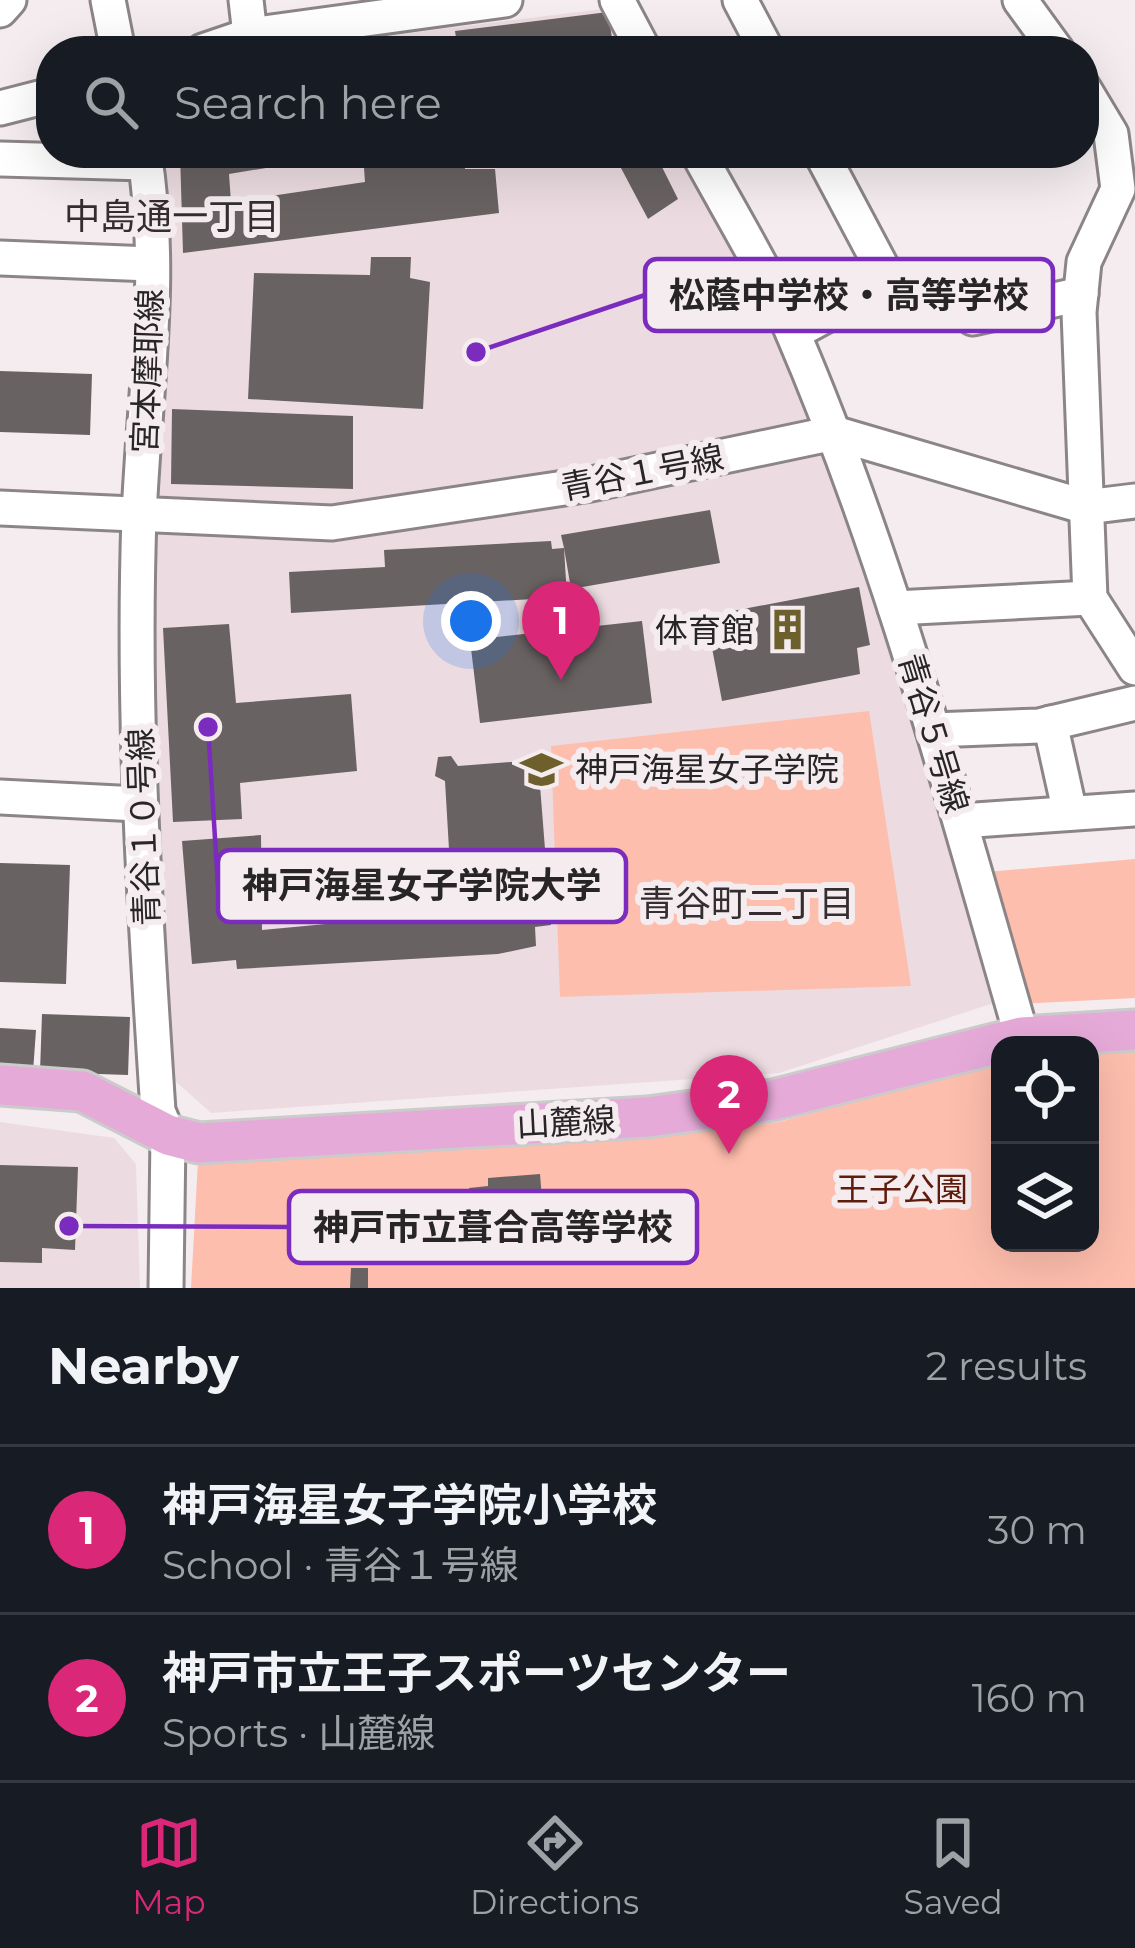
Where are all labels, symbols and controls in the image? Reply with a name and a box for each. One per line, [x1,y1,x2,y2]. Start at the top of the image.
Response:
search box [36,36,1099,168]
icon: search [78,69,144,135]
text: Search here [174,75,442,130]
district label: 中島通一丁目 [64,194,280,238]
callout: 松蔭中学校・高等学校 [645,259,1053,331]
text: 松蔭中学校・高等学校 [669,273,1029,317]
street label: 宮本摩耶線 [124,288,170,454]
street label: 青谷１号線 [557,437,727,507]
pin: 1 [522,581,600,680]
your location [441,591,501,651]
building icon: 体育館 [765,607,811,653]
place label: 体育館 [655,610,754,650]
street label: 青谷５号線 [891,648,977,818]
street label: 青谷１０号線 [120,727,166,927]
school or university icon: 神戸海星女子学院 [518,746,564,792]
place label: 神戸海星女子学院 [575,749,839,789]
callout: 神戸海星女子学院大学 [218,850,626,922]
text: 神戸海星女子学院大学 [242,863,602,907]
district label: 青谷町二丁目 [639,881,855,925]
map controls [991,1036,1099,1252]
button: locate [991,1036,1099,1144]
pin: 2 [690,1055,768,1154]
street label: 山麓線 [516,1099,616,1145]
button: layers [991,1144,1099,1252]
park label: 王子公園 [836,1169,968,1209]
callout: 神戸市立葺合高等学校 [289,1191,697,1263]
text: 神戸市立葺合高等学校 [313,1205,673,1249]
text: Nearby [48,1335,239,1397]
text: 2 results [926,1342,1087,1390]
text: 神戸海星女子学院小学校 [162,1477,657,1532]
text: 1 [79,1506,95,1554]
text: 30 m [988,1506,1087,1554]
text: School · 青谷１号線 [162,1541,519,1589]
text: 神戸市立王子スポーツセンター [162,1645,791,1700]
text: 2 [75,1674,99,1722]
text: 160 m [972,1674,1087,1722]
text: Sports · 山麓線 [162,1709,435,1757]
tab: Map [132,1810,206,1922]
tab: Directions [470,1810,639,1922]
tab: Saved [904,1810,1003,1922]

